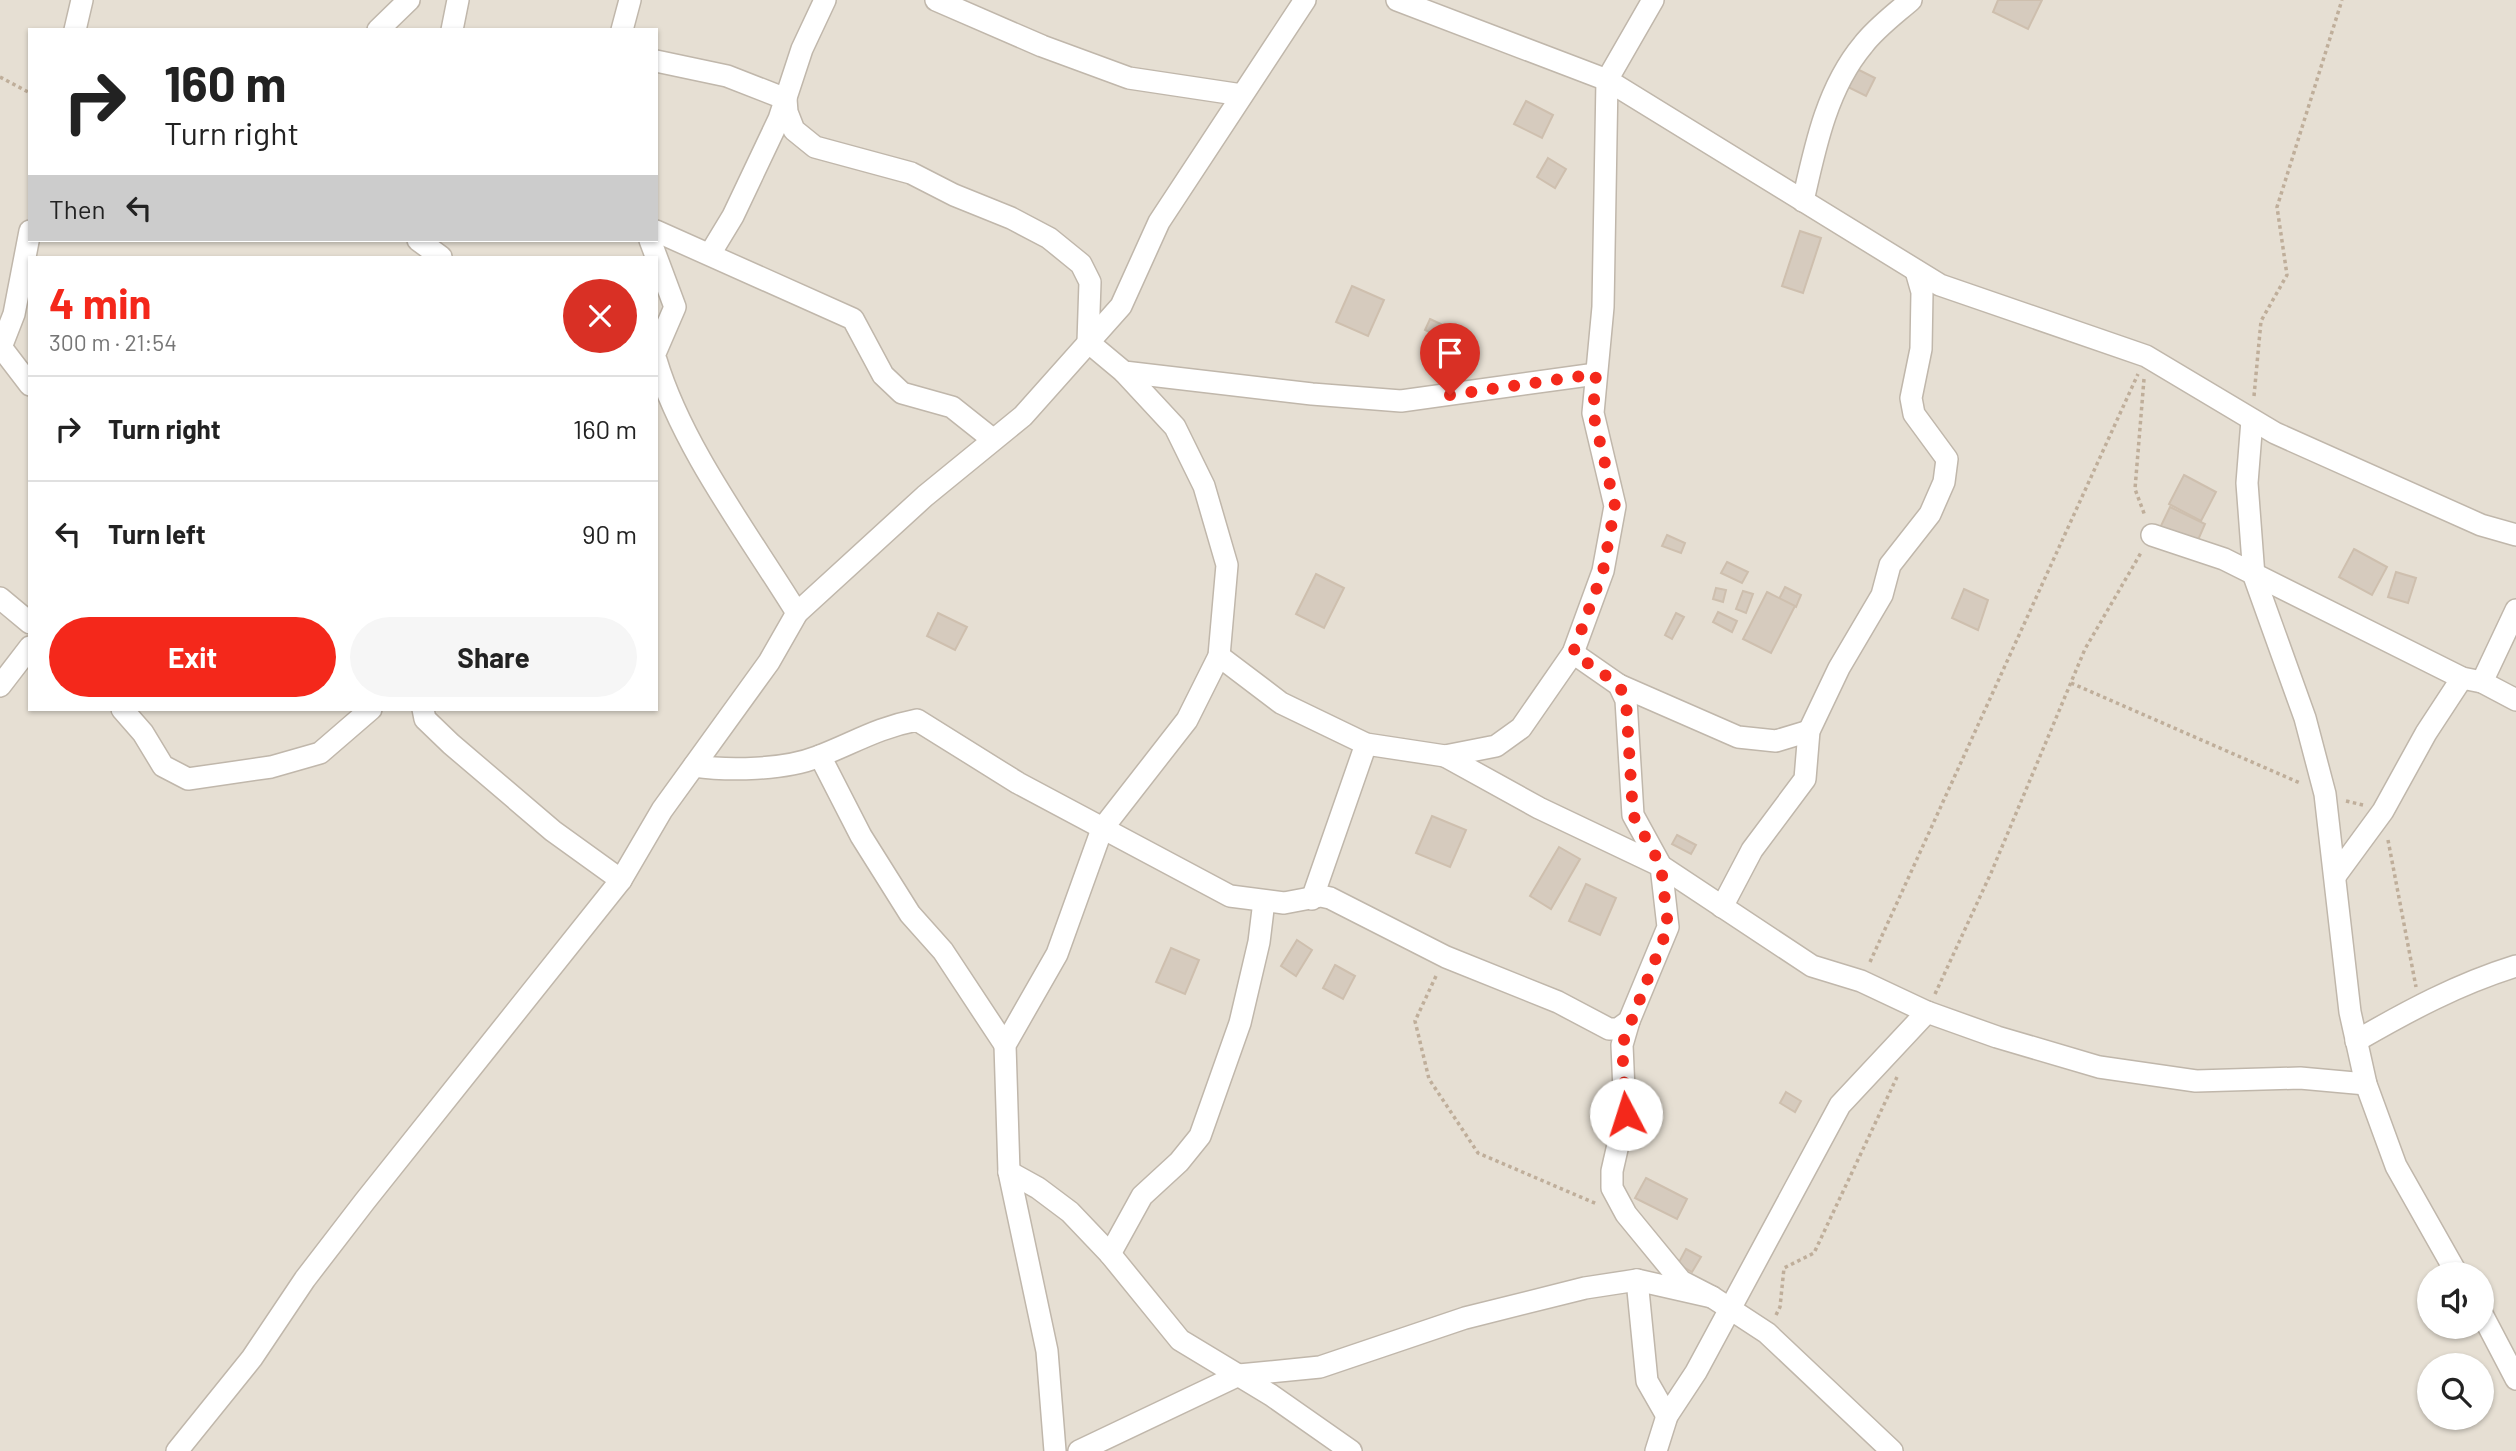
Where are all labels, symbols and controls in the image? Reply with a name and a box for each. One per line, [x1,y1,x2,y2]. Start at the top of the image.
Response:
text: 160 m [164,53,286,112]
icon: right [49,56,140,147]
text: Turn right [164,113,299,151]
icon: left [120,189,158,227]
text: Then [49,193,106,224]
text: 4 min [49,277,152,327]
button: close [563,279,637,353]
pin [1420,323,1480,395]
text: 300 m · 21:54 [49,328,177,356]
icon: arrive [1431,334,1469,372]
icon: right [49,410,87,448]
text: Turn right [108,413,221,444]
text: 160 m [573,413,637,444]
icon: left [49,515,87,553]
text: Turn left [108,518,206,549]
text: 90 m [582,518,637,549]
button: Exit [49,617,336,697]
button: Share [350,617,637,697]
position arrow [1589,1077,1663,1151]
map controls [2417,1262,2494,1430]
button: sound [2417,1262,2494,1339]
button: search [2417,1353,2494,1430]

